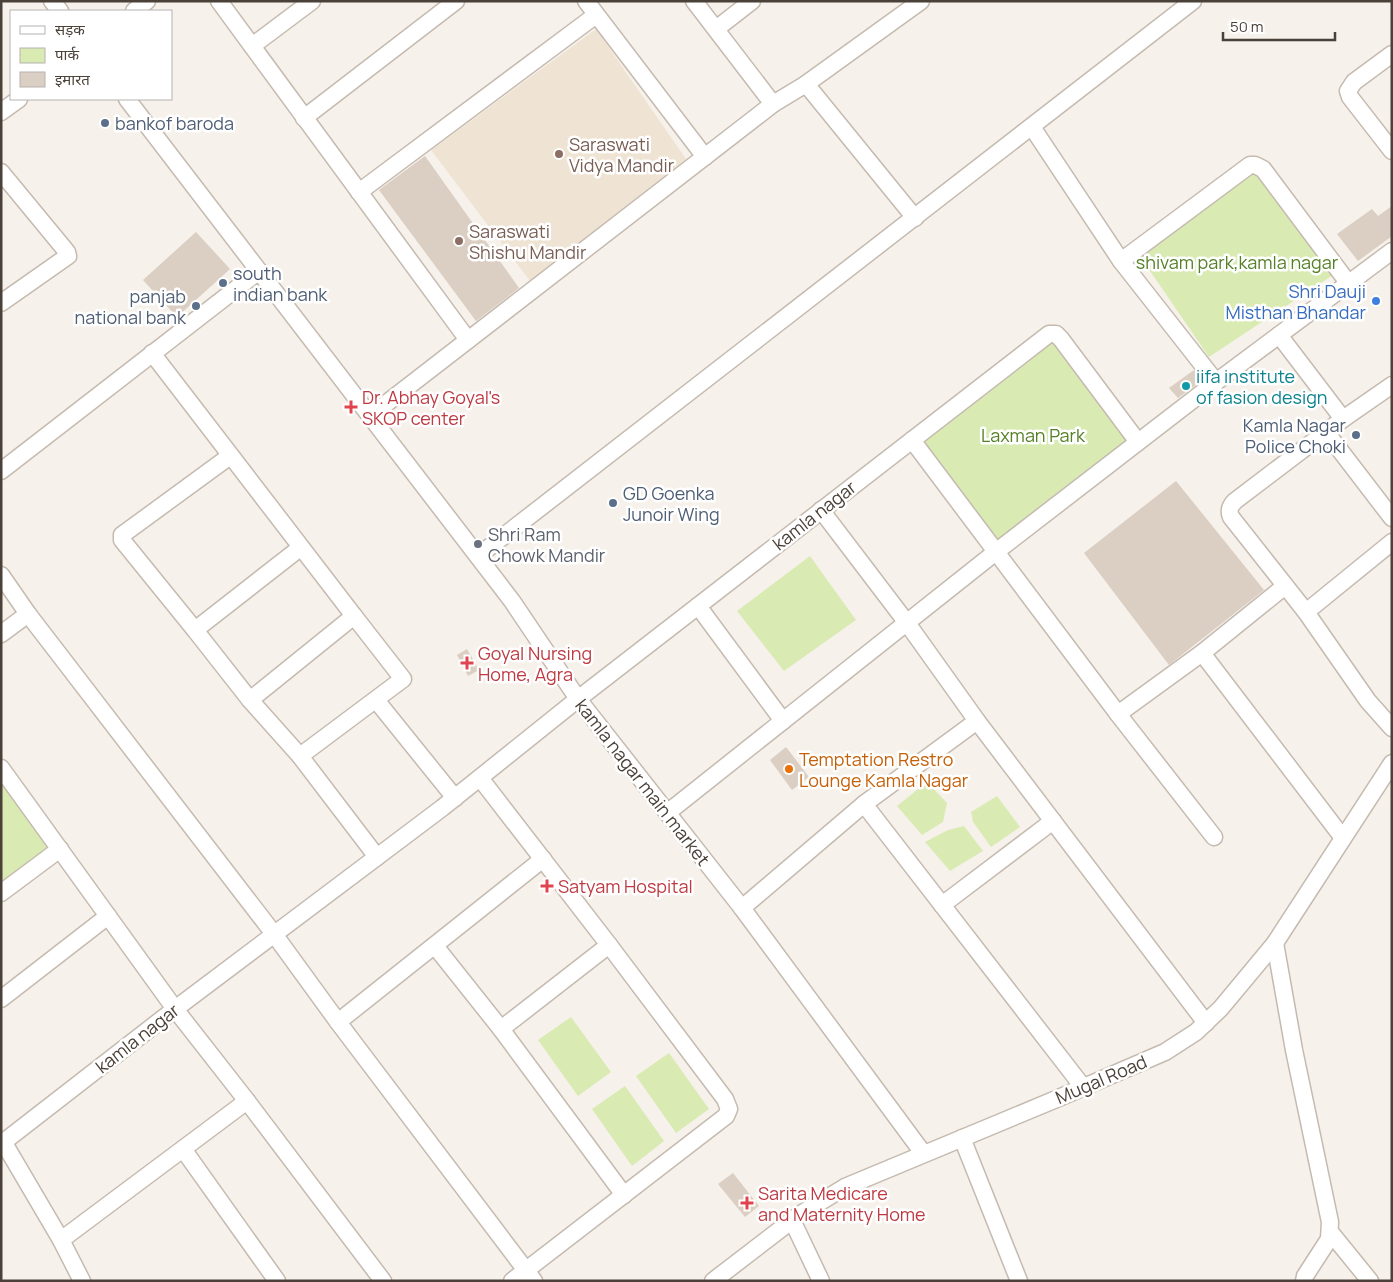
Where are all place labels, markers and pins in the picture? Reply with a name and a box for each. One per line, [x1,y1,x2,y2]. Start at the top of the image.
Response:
place label: bankof baroda [115,111,234,135]
marker: bankof baroda [99,117,111,129]
place label: Saraswati Vidya Mandir [569,132,675,177]
marker: Saraswati Vidya Mandir [553,148,565,160]
place label: Saraswati Shishu Mandir [469,219,587,264]
marker: Saraswati Shishu Mandir [453,235,465,247]
place label: south indian bank [233,261,328,306]
marker: south indian bank [217,277,229,289]
place label: Shri Dauji Misthan Bhandar [1226,279,1366,324]
place label: panjab national bank [74,284,187,329]
marker: Shri Dauji Misthan Bhandar [1370,295,1382,307]
marker: panjab national bank [190,300,202,312]
place label: iifa institute of fasion design [1196,364,1328,409]
marker: iifa institute of fasion design [1180,380,1192,392]
place label: Dr. Abhay Goyal's SKOP center [362,385,500,430]
marker: Dr. Abhay Goyal's SKOP center [344,400,358,414]
place label: Kamla Nagar Police Choki [1243,413,1347,458]
marker: Kamla Nagar Police Choki [1350,429,1362,441]
place label: GD Goenka Junoir Wing [623,481,720,526]
marker: GD Goenka Junoir Wing [607,497,619,509]
place label: Shri Ram Chowk Mandir [488,522,606,567]
marker: Shri Ram Chowk Mandir [472,538,484,550]
place label: Goyal Nursing Home, Agra [478,641,592,686]
marker: Goyal Nursing Home, Agra [460,656,474,670]
place label: Temptation Restro Lounge Kamla Nagar [799,747,969,792]
marker: Temptation Restro Lounge Kamla Nagar [783,763,795,775]
place label: Satyam Hospital [558,874,693,898]
marker: Satyam Hospital [540,879,554,893]
place label: Sarita Medicare and Maternity Home [758,1181,926,1226]
marker: Sarita Medicare and Maternity Home [740,1196,754,1210]

